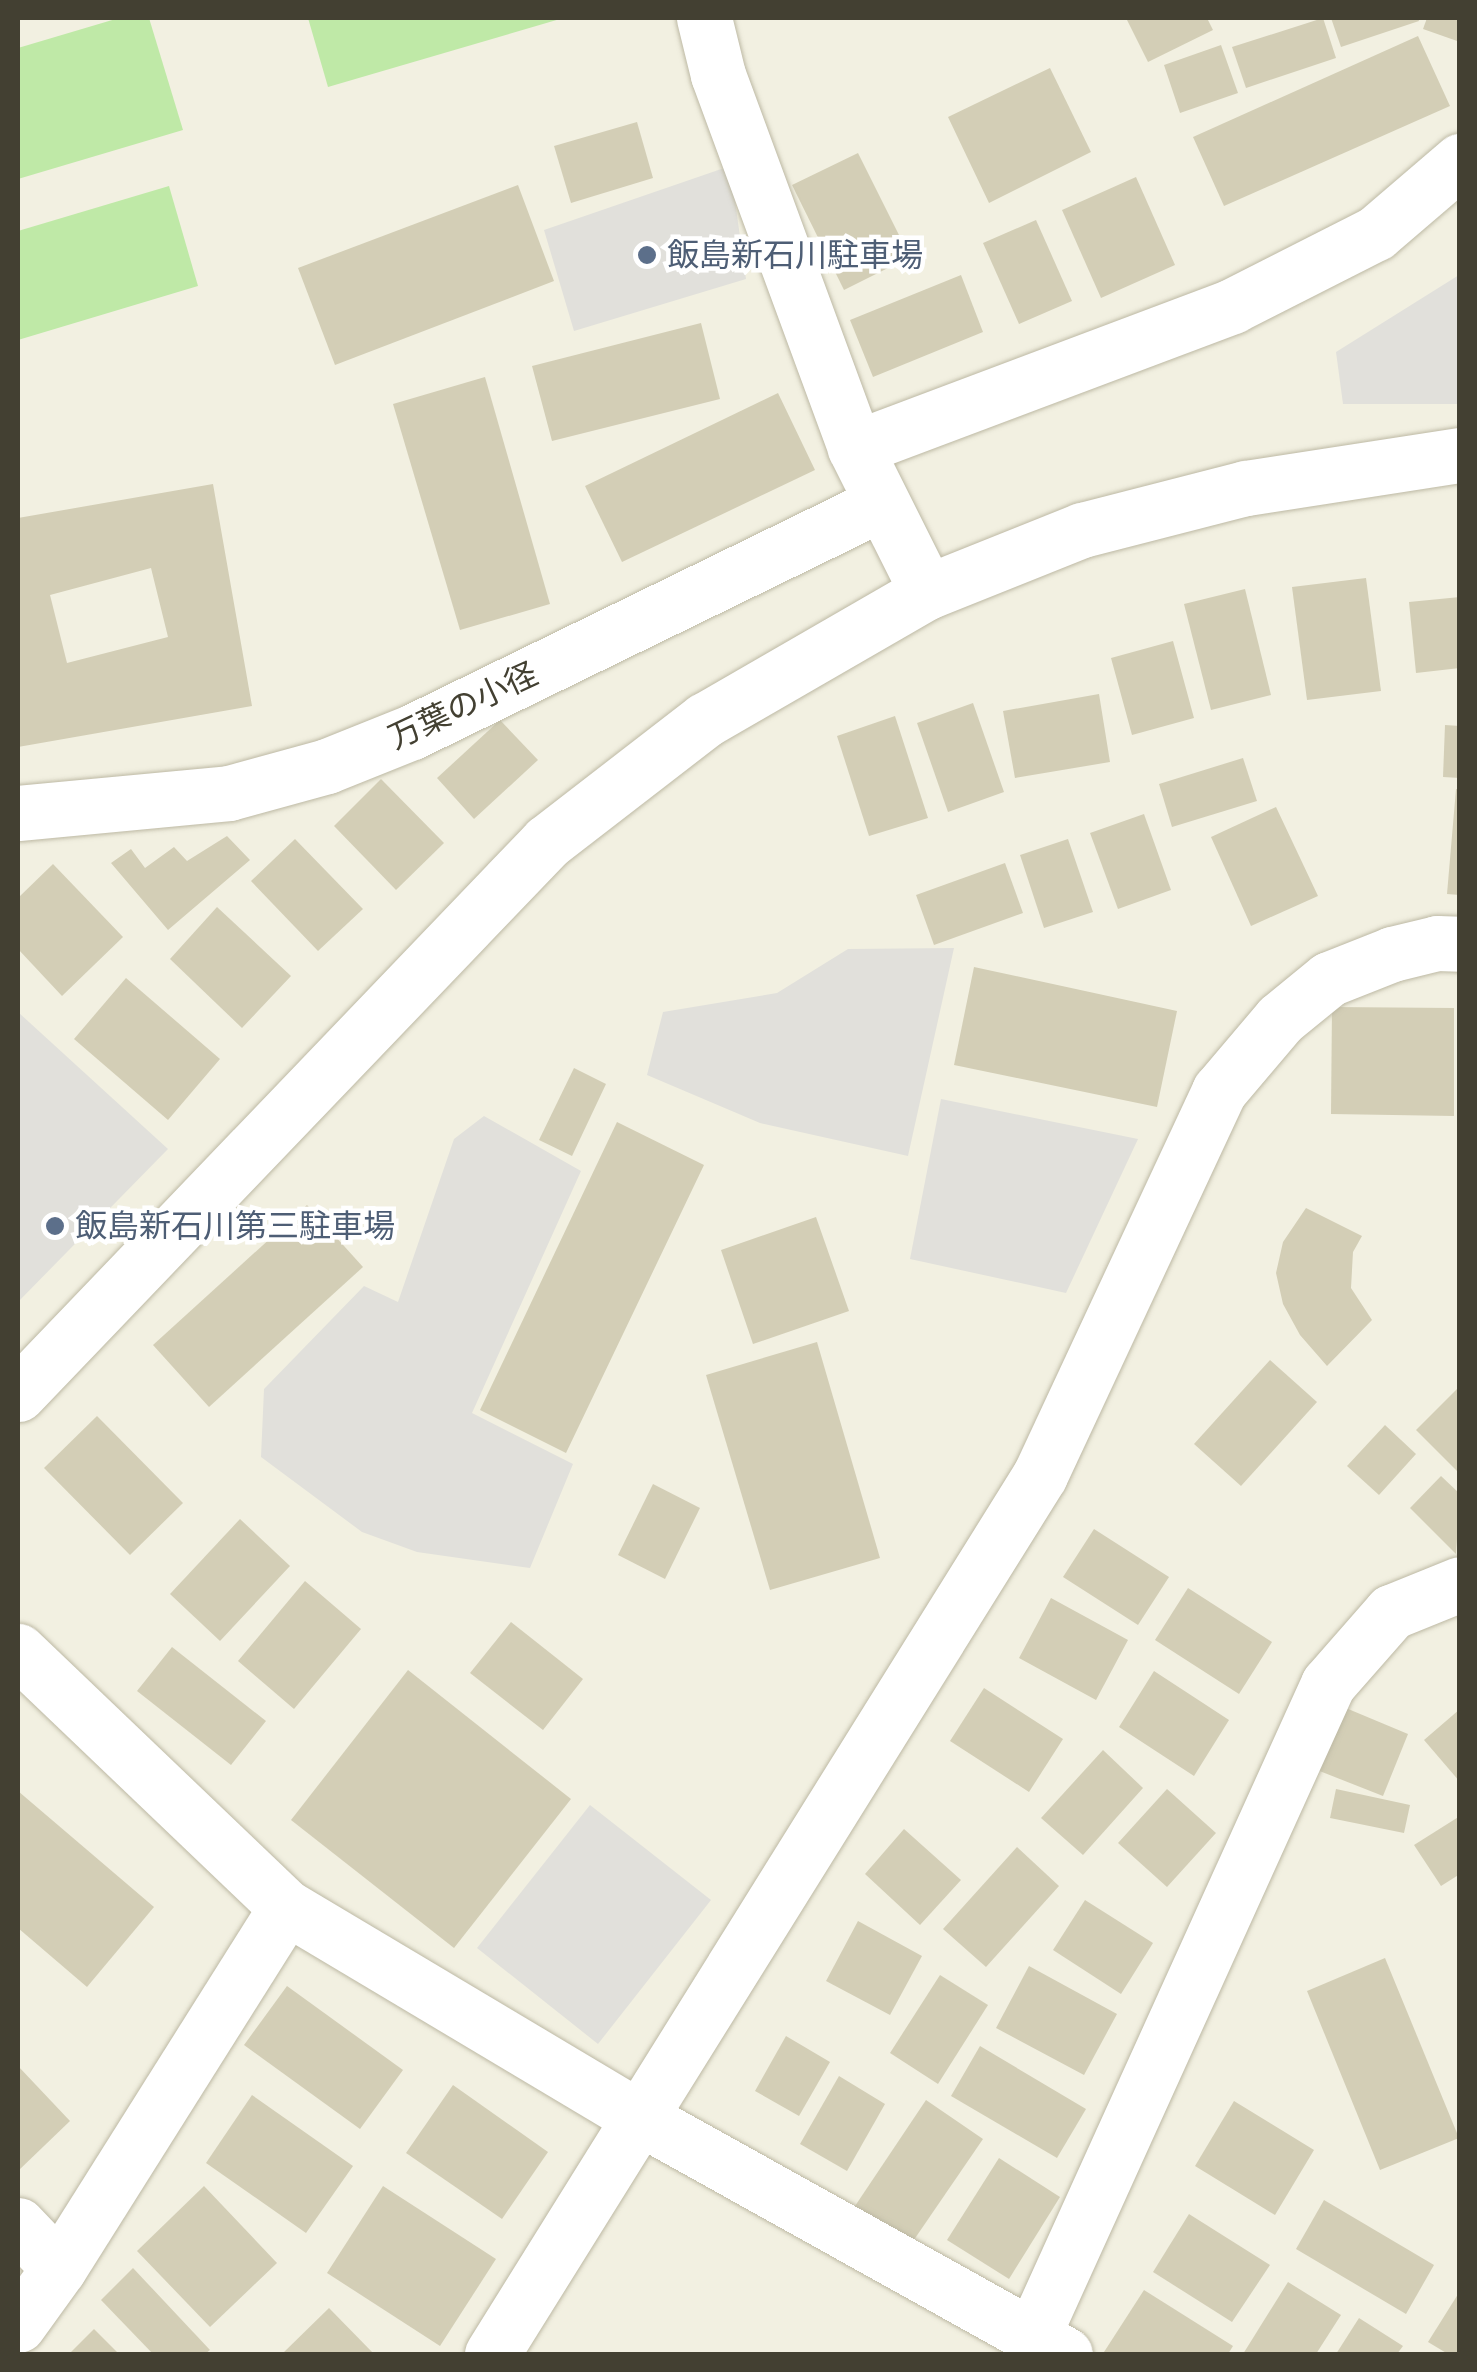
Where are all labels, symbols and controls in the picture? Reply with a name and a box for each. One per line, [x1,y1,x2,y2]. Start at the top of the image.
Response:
place label: 飯島新石川駐車場 [667,236,923,274]
marker: 飯島新石川駐車場 [636,244,658,266]
street label: 万葉の小径 [382,655,544,757]
place label: 飯島新石川第三駐車場 [75,1207,395,1245]
marker: 飯島新石川第三駐車場 [44,1215,66,1237]

